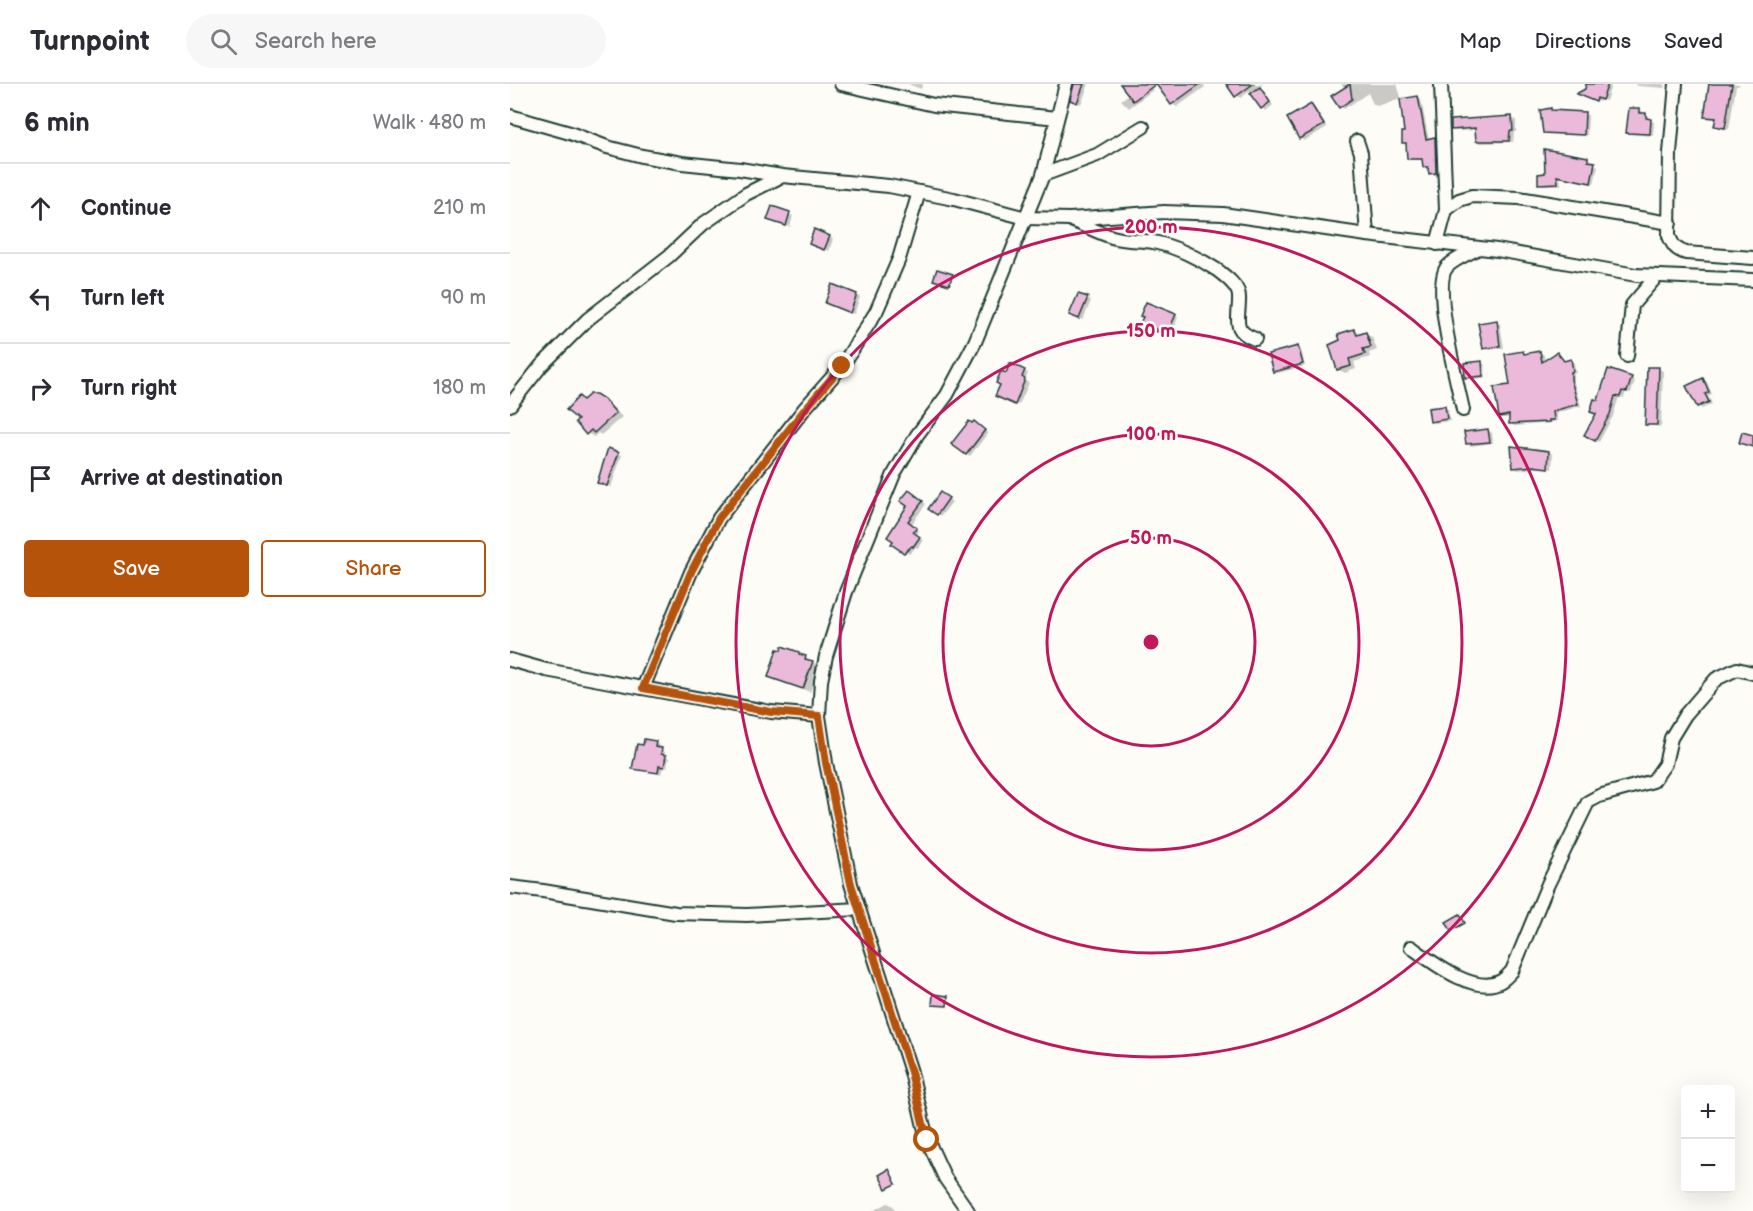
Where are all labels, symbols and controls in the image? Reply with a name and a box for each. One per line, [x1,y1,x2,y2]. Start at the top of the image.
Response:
search box [186,14,606,68]
text: Turnpoint [30,25,150,58]
icon: search [207,25,240,58]
text: Search here [255,28,377,55]
text: Map [1459,29,1502,54]
text: Directions [1535,29,1631,54]
text: Saved [1664,29,1723,54]
text: 6 min [24,108,90,139]
text: Walk · 480 m [373,111,486,135]
icon: ahead [24,192,57,225]
text: Continue [81,195,171,222]
text: 210 m [433,196,486,220]
text: 200 m [1124,217,1178,238]
icon: left [24,282,57,315]
text: Turn left [81,285,165,312]
text: 90 m [441,286,486,310]
text: 150 m [1126,321,1176,342]
route end [828,352,854,378]
icon: right [24,372,57,405]
text: Turn right [81,375,177,402]
text: 180 m [433,376,486,400]
text: 100 m [1126,424,1176,445]
icon: arrive [24,462,57,495]
text: Arrive at destination [81,465,283,492]
text: 50 m [1130,528,1172,549]
button: Save [24,540,249,597]
button: Share [261,540,486,597]
centre of rings [1141,632,1161,652]
map controls [1681,1085,1735,1193]
button: + [1681,1085,1735,1139]
route start [913,1126,939,1152]
button: − [1681,1139,1735,1193]

